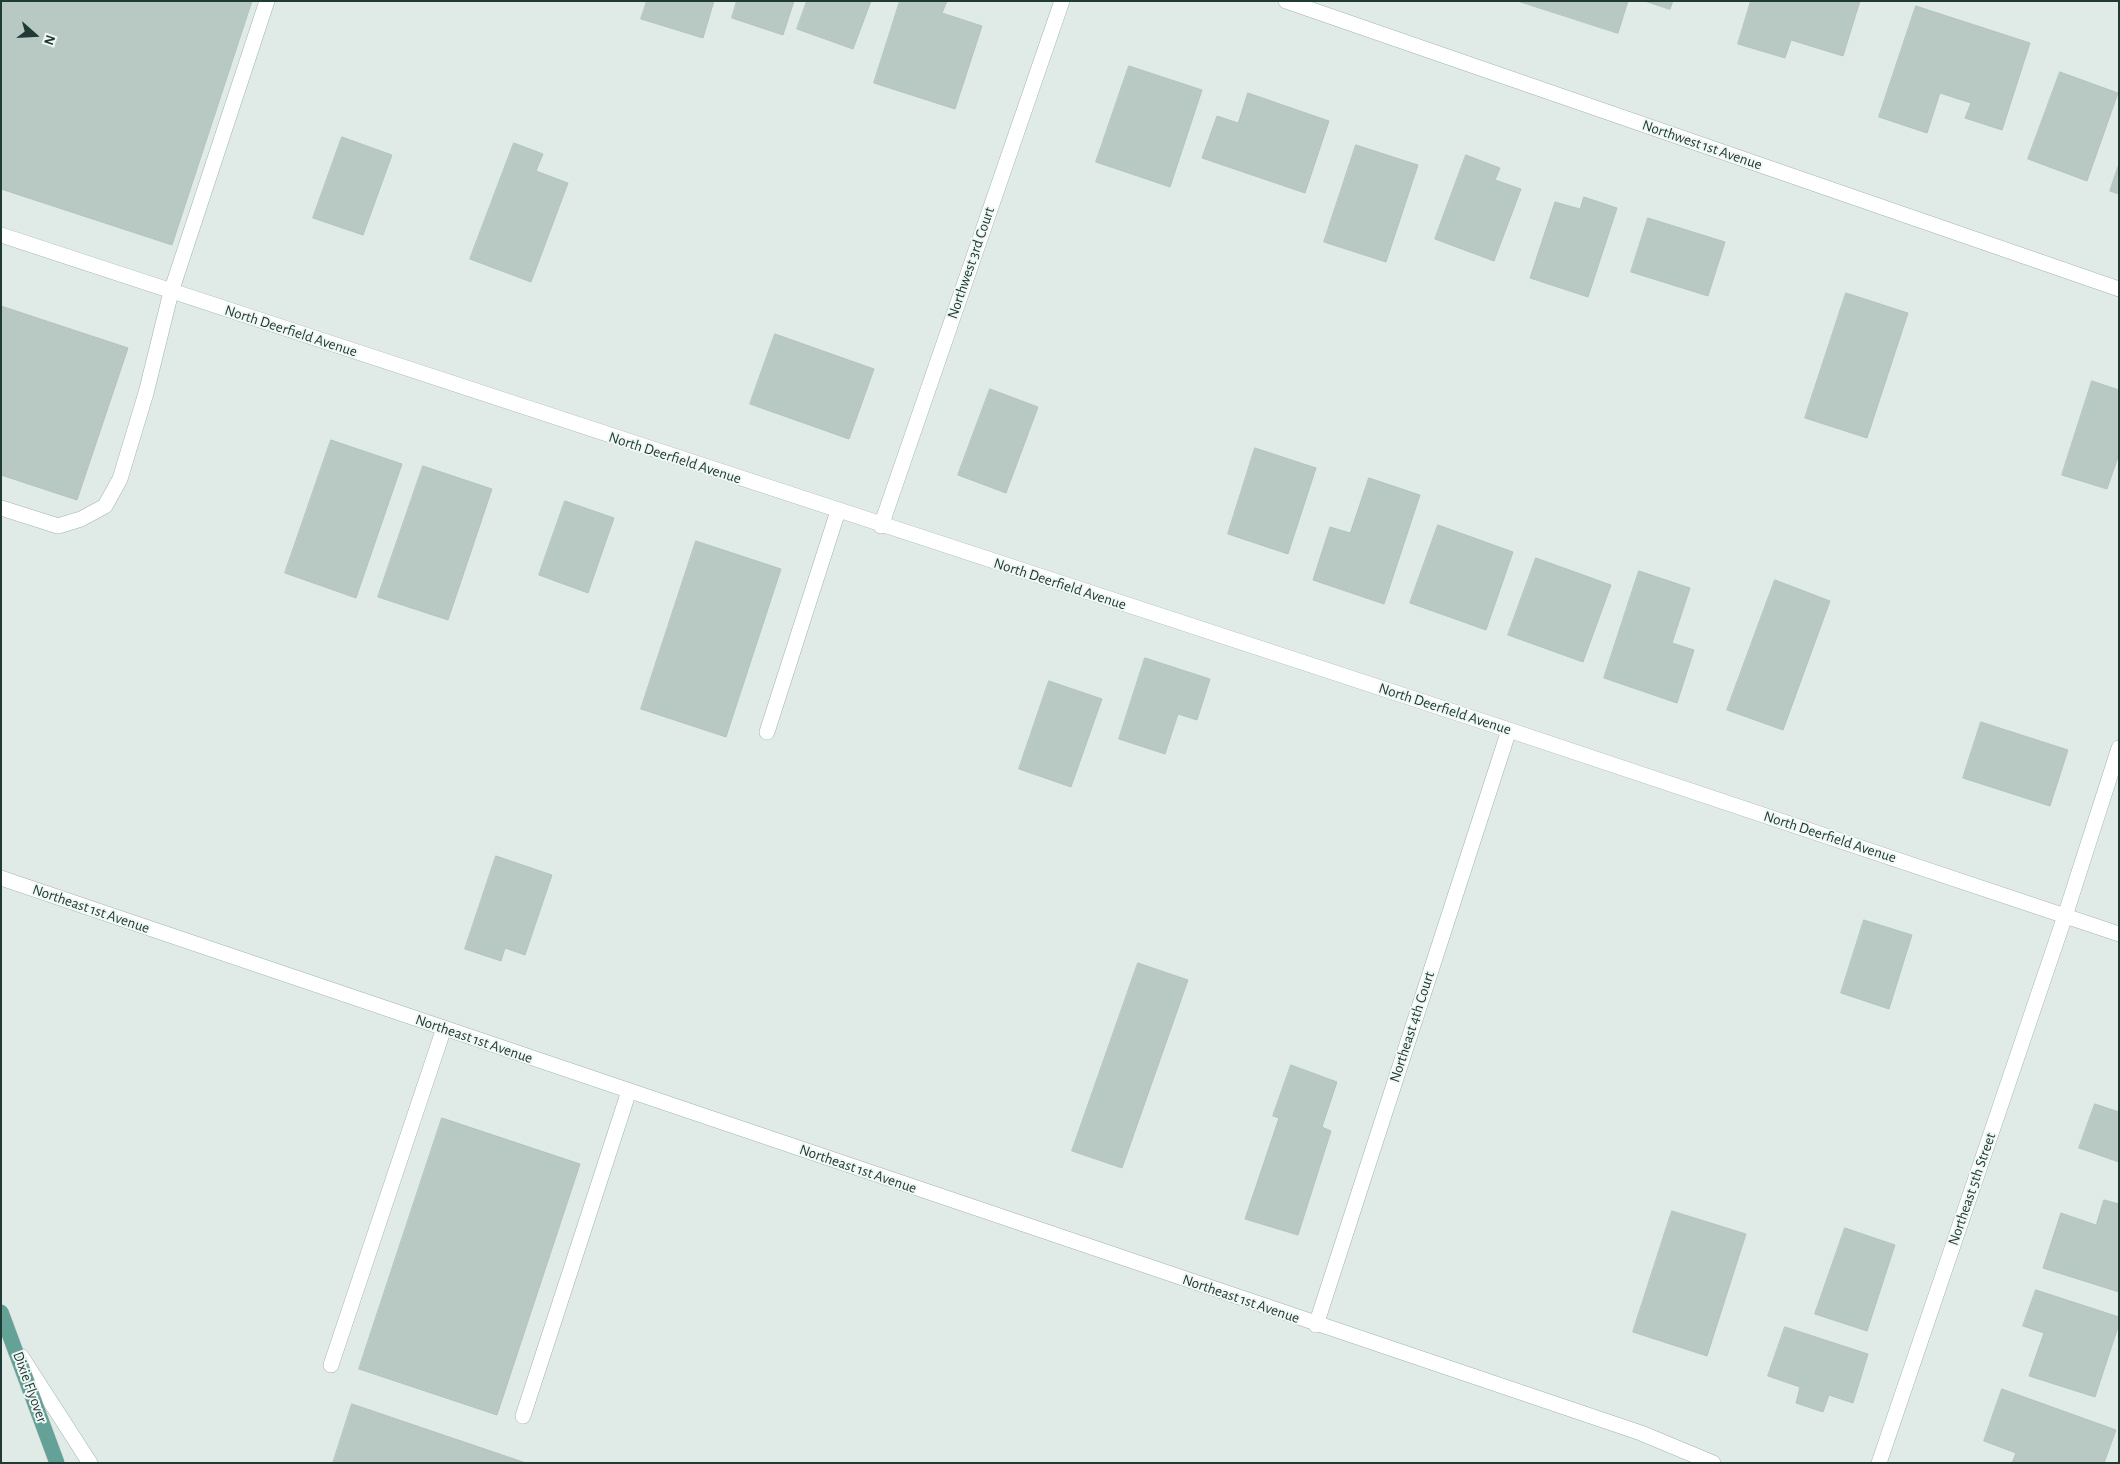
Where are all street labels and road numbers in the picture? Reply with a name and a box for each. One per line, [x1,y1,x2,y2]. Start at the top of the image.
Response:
street label: Northwest 1st Avenue [1640,116,1764,174]
street label: Northwest 3rd Court [943,205,999,321]
street label: North Deerfield Avenue [222,301,360,361]
street label: North Deerfield Avenue [606,428,744,488]
street label: North Deerfield Avenue [991,554,1129,614]
street label: North Deerfield Avenue [1376,679,1514,739]
street label: North Deerfield Avenue [1761,807,1899,867]
street label: Northeast 1st Avenue [30,880,152,938]
street label: Northeast 4th Court [1386,969,1438,1085]
street label: Northeast 1st Avenue [413,1010,535,1068]
street label: Northeast 5th Street [1944,1130,2000,1248]
street label: Northeast 1st Avenue [797,1140,919,1198]
street label: Northeast 1st Avenue [1180,1270,1302,1328]
street label: Dixie Flyover [9,1349,51,1425]

